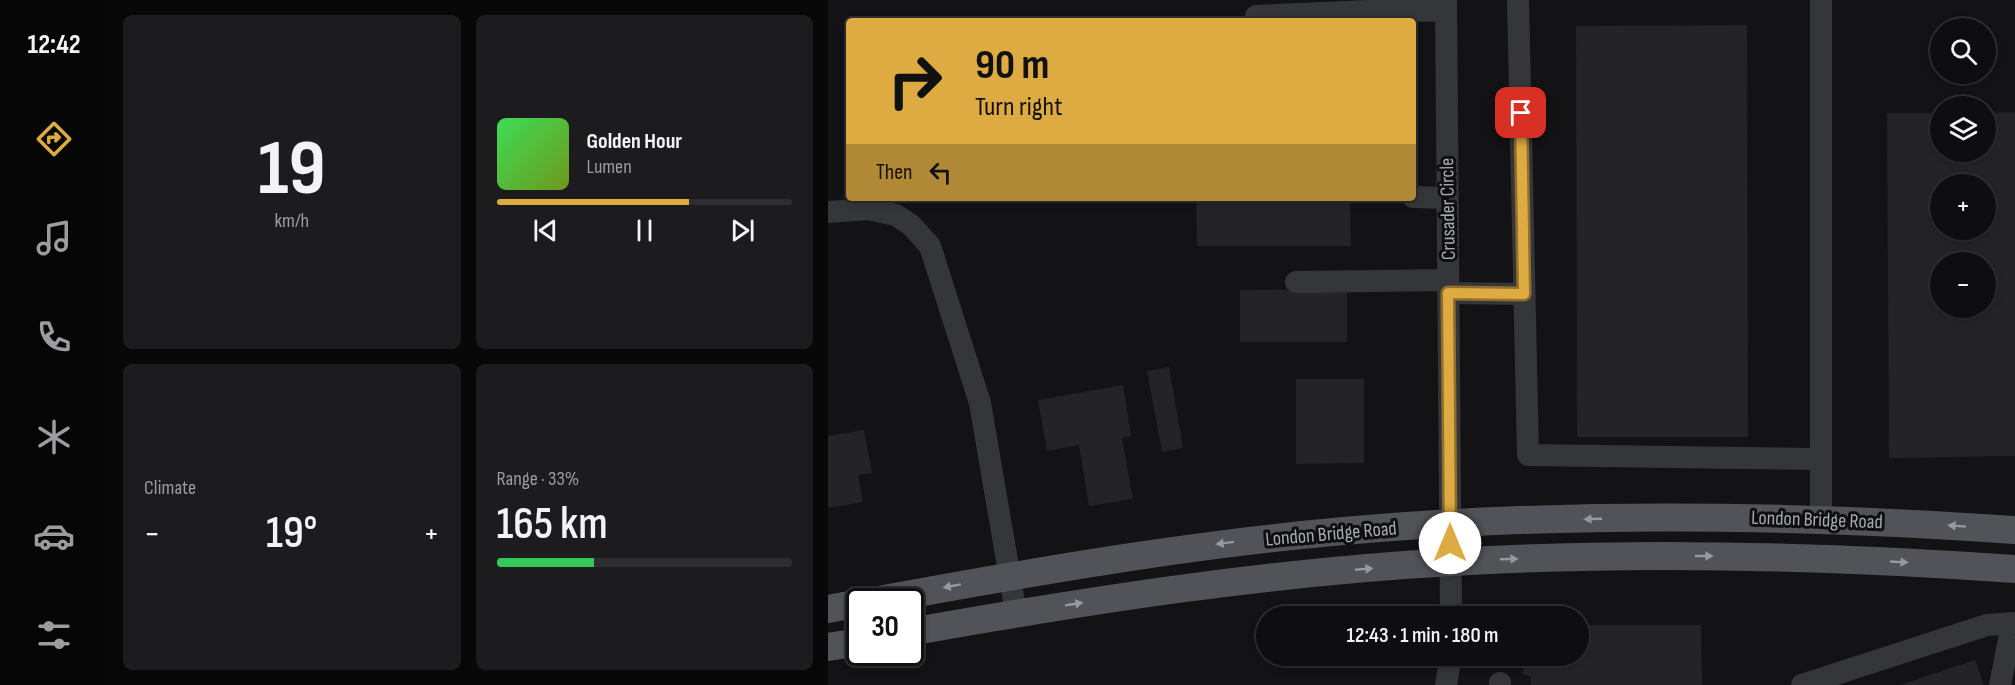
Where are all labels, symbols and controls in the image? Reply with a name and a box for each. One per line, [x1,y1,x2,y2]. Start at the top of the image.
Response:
map controls [1930,18,1996,318]
button: search [1930,18,1996,84]
text: 12:42 [27,29,81,61]
text: 90 m [975,40,1049,91]
icon: right [876,42,954,120]
pin [1495,87,1546,138]
text: Turn right [975,91,1062,123]
icon: arrive [1504,96,1537,129]
button: layers [1930,96,1996,162]
icon: directions [33,118,75,160]
text: 19 [258,123,326,216]
text: Golden Hour [587,128,682,155]
text: Lumen [587,155,632,179]
icon: left [924,156,957,189]
street label: Crusader Circle [1435,158,1461,260]
text: Then [876,159,912,186]
button: + [1930,174,1996,240]
text: km/h [274,209,309,233]
icon: previous [529,214,562,247]
icon: pause [628,214,661,247]
icon: next [726,214,759,247]
icon: music [33,217,75,259]
button: − [1930,252,1996,318]
icon: phone [33,316,75,358]
icon: climate [33,416,75,458]
text: Range · 33% [497,467,579,491]
text: Climate [144,476,196,500]
text: 165 km [497,497,608,552]
text: 19° [266,506,317,561]
street label: London Bridge Road [1751,506,1883,534]
position arrow [1418,511,1482,575]
text: − [144,514,160,554]
text: + [423,514,439,554]
one-way arrow [1583,514,1602,523]
icon: car [33,515,75,557]
street label: London Bridge Road [1265,516,1398,552]
one-way arrow [1947,521,1966,531]
one-way arrow [1215,539,1234,548]
one-way arrow [1694,551,1713,561]
one-way arrow [1499,555,1518,564]
one-way arrow [1889,557,1908,567]
one-way arrow [1355,564,1374,574]
one-way arrow [942,582,961,591]
speed limit sign: 30 [846,588,924,666]
one-way arrow [1064,600,1083,609]
icon: filters [33,614,75,656]
text: 12:43 · 1 min · 180 m [1347,622,1498,649]

